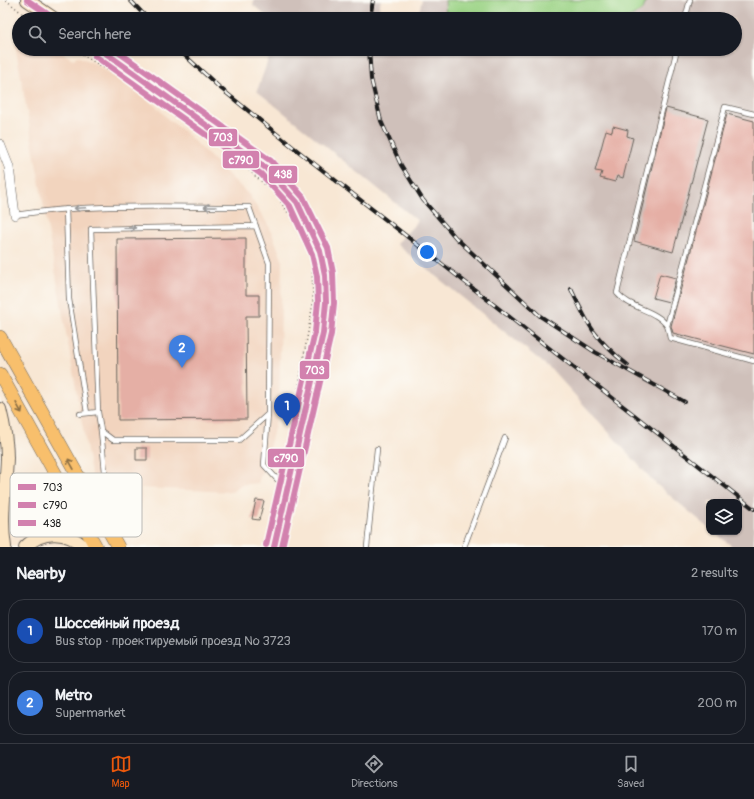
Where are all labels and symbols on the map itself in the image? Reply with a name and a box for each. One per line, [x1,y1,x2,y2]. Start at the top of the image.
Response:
line badge: 703 [208,128,238,147]
text: 703 [213,131,233,144]
line badge: с790 [222,150,260,169]
text: с790 [228,154,254,167]
line badge: 438 [268,165,298,184]
text: 438 [273,168,292,181]
one-way arrow [204,203,217,211]
one-way arrow [74,205,87,212]
one-way arrow [123,224,136,232]
your location [417,242,437,262]
pin: 2 [169,335,195,368]
line badge: 703 [299,360,330,380]
text: 703 [305,364,325,377]
pin: 1 [274,393,300,426]
one-way arrow [15,402,23,414]
line badge: с790 [267,448,305,468]
text: с790 [273,452,299,465]
one-way arrow [67,458,75,470]
legend [10,473,142,537]
text: 703 [43,481,62,494]
text: с790 [43,499,68,512]
text: 438 [43,517,62,530]

